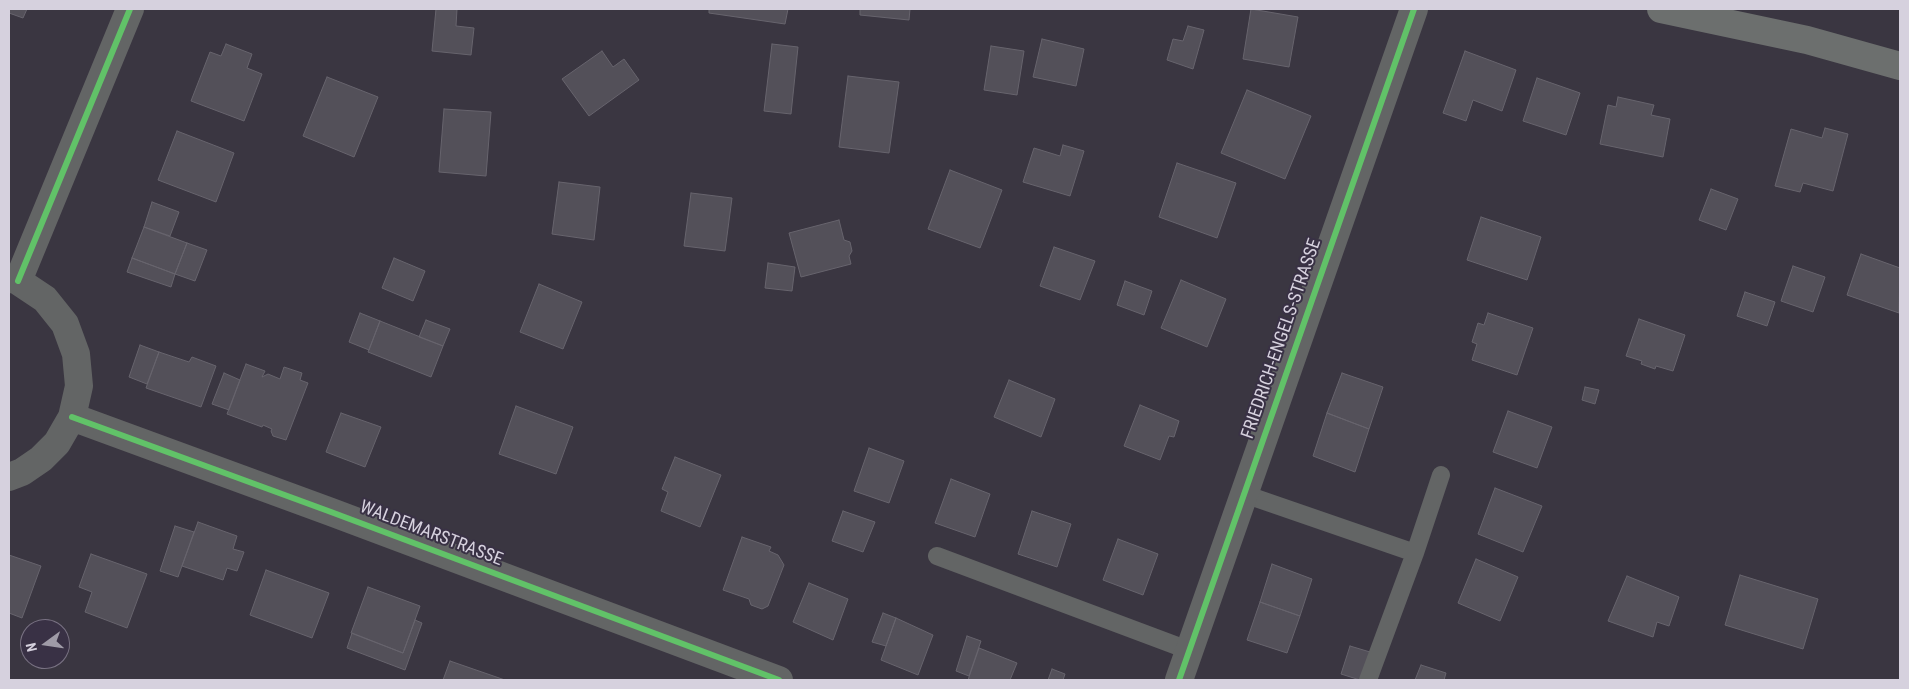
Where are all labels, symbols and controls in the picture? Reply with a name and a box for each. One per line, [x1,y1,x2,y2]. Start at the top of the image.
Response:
street label: FRIEDRICH-ENGELS-STRASSE [1238,236,1326,442]
street label: WALDEMARSTRASSE [356,497,506,571]
north arrow [20,619,70,669]
text: N [23,641,40,653]

